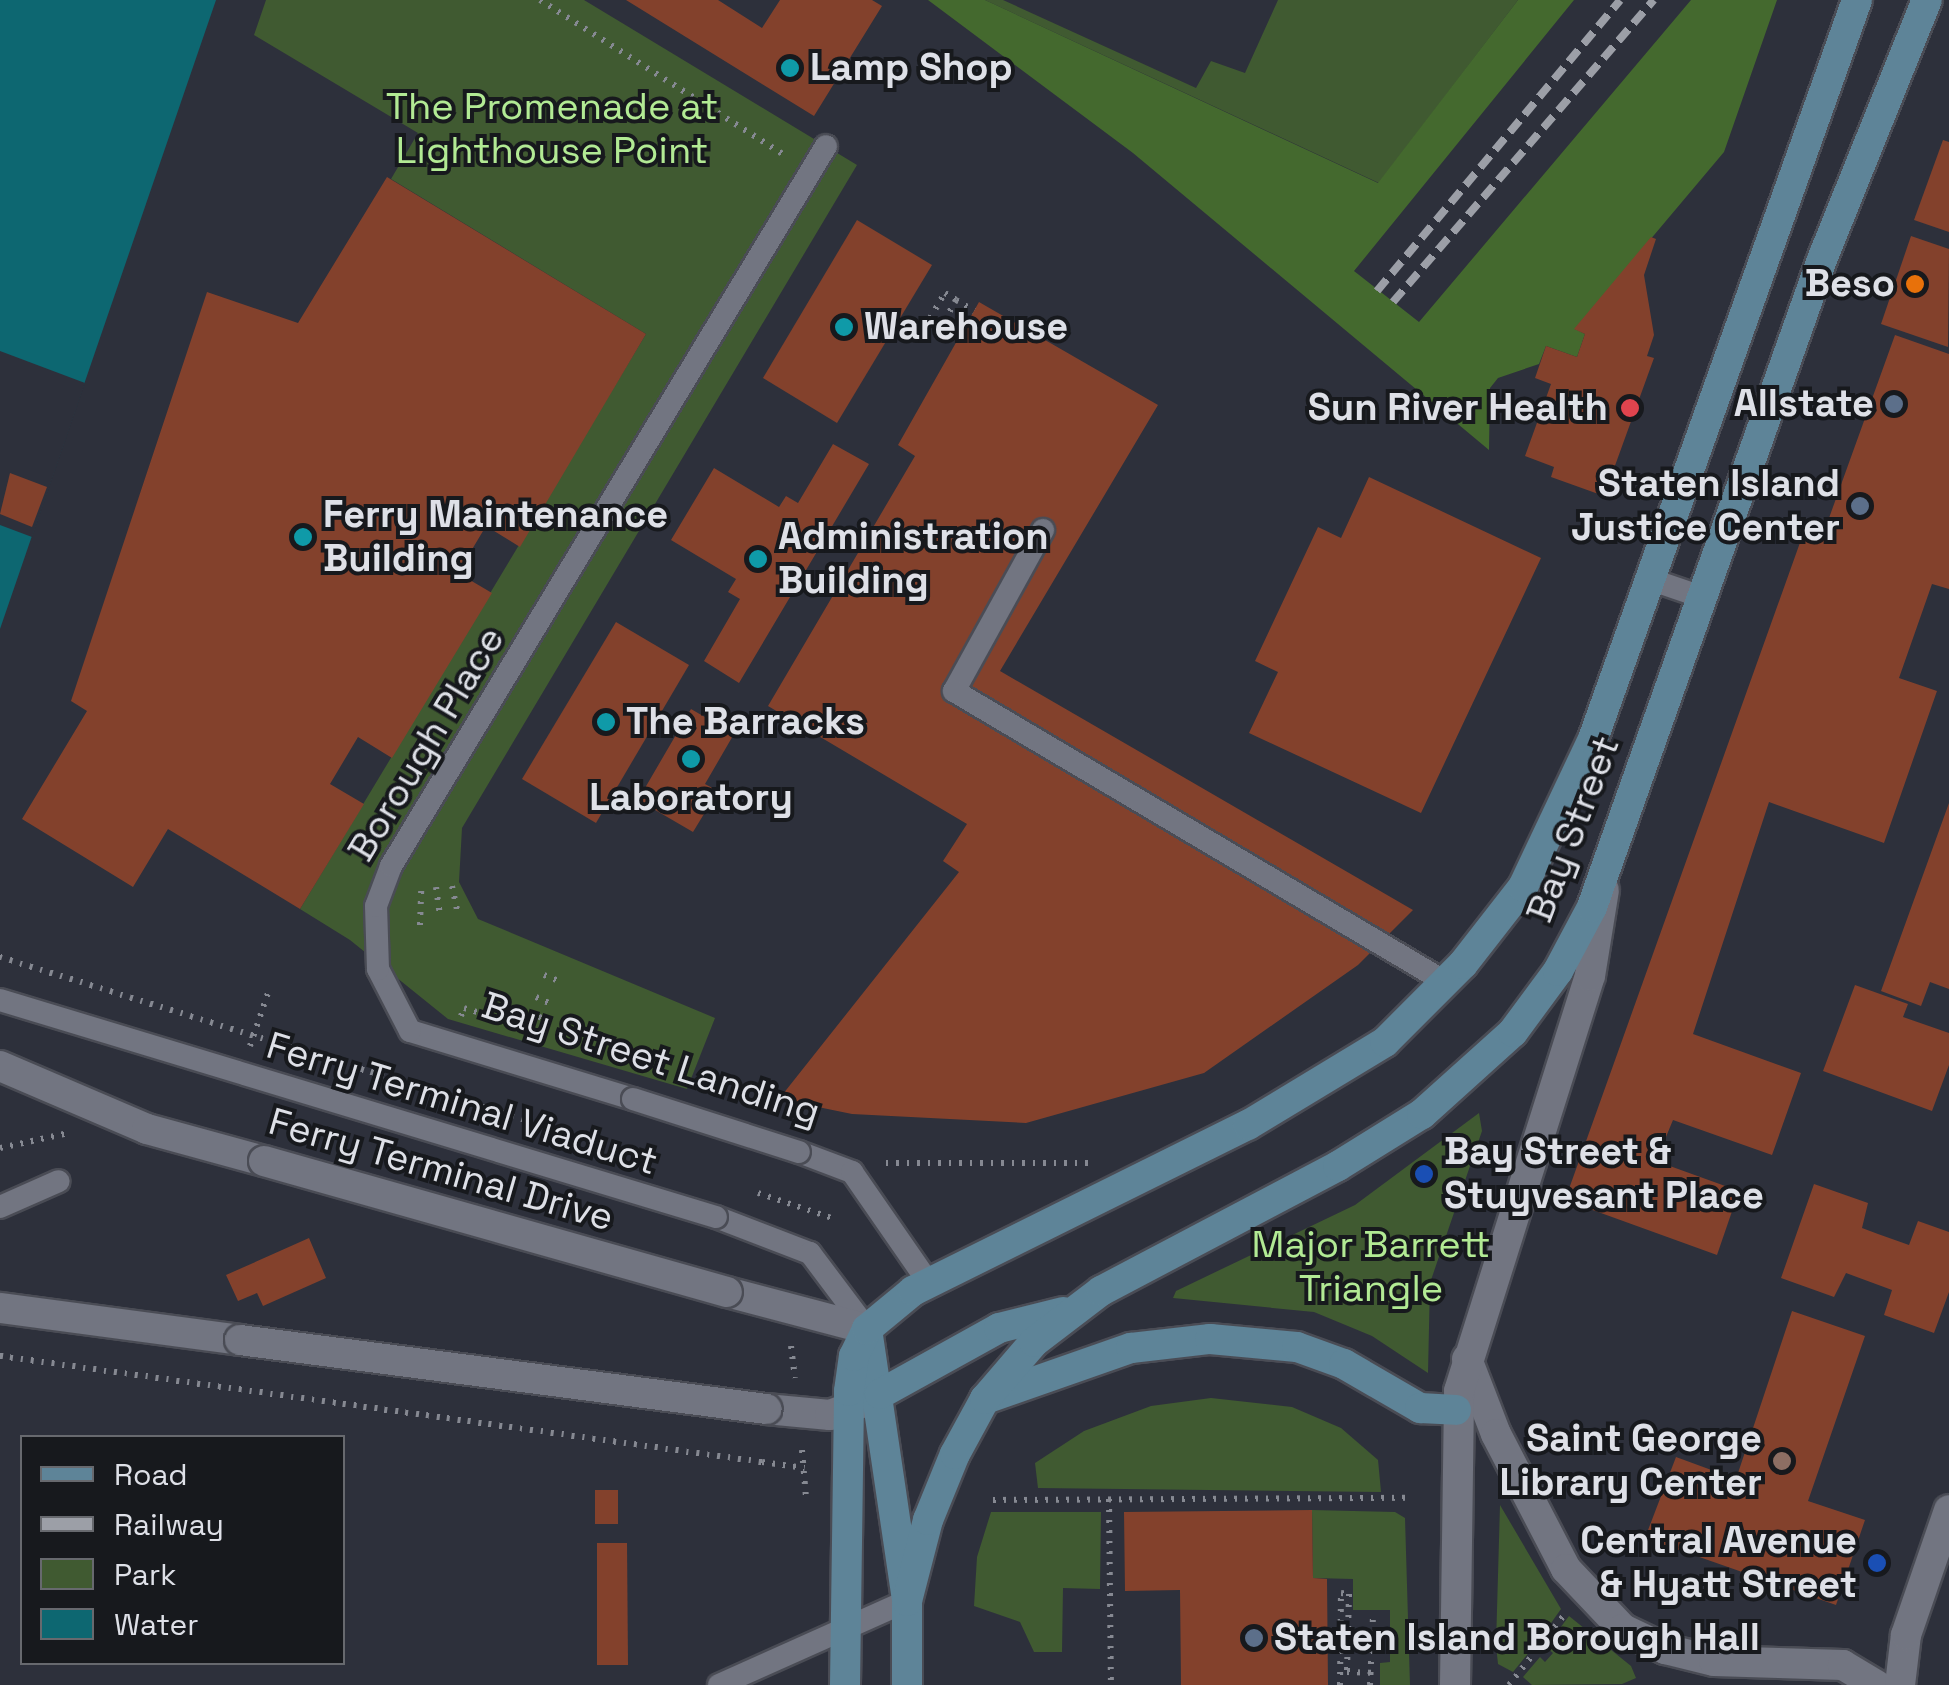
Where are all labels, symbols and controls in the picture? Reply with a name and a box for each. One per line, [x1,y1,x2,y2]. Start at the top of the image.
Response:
place label: Lamp Shop [810,45,1013,91]
marker: Lamp Shop [779,57,801,79]
park label: The Promenade at Lighthouse Point [386,84,718,173]
place label: Beso [1805,261,1895,307]
marker: Beso [1904,273,1926,295]
place label: Warehouse [864,304,1068,350]
marker: Warehouse [833,316,855,338]
place label: Allstate [1734,381,1874,427]
place label: Sun River Health [1308,385,1608,431]
marker: Allstate [1883,393,1905,415]
marker: Sun River Health [1617,395,1643,421]
place label: Staten Island Justice Center [1571,461,1840,550]
place label: Ferry Maintenance Building [323,492,668,582]
marker: Staten Island Justice Center [1849,495,1871,517]
place label: Administration Building [778,514,1049,604]
marker: Ferry Maintenance Building [292,526,314,548]
marker: Administration Building [747,548,769,570]
street label: Borough Place [338,619,514,869]
place label: The Barracks [626,699,865,745]
marker: The Barracks [595,711,617,733]
street label: Bay Street [1517,729,1629,929]
marker: Laboratory [680,748,702,770]
place label: Laboratory [589,775,793,821]
street label: Bay Street Landing [476,983,826,1135]
street label: Ferry Terminal Viaduct [261,1023,663,1185]
street label: Ferry Terminal Drive [263,1099,619,1241]
place label: Bay Street & Stuyvesant Place [1444,1129,1764,1218]
marker: Bay Street & Stuyvesant Place [1413,1163,1435,1185]
park label: Major Barrett Triangle [1252,1222,1490,1312]
place label: Saint George Library Center [1499,1416,1762,1506]
legend [20,1435,345,1665]
marker: Saint George Library Center [1771,1450,1793,1472]
text: Road [114,1455,188,1494]
text: Railway [114,1505,224,1544]
place label: Central Avenue & Hyatt Street [1580,1518,1857,1608]
marker: Central Avenue & Hyatt Street [1866,1552,1888,1574]
text: Park [114,1555,176,1594]
text: Water [114,1605,199,1644]
place label: Staten Island Borough Hall [1274,1615,1760,1661]
marker: Staten Island Borough Hall [1243,1627,1265,1649]

